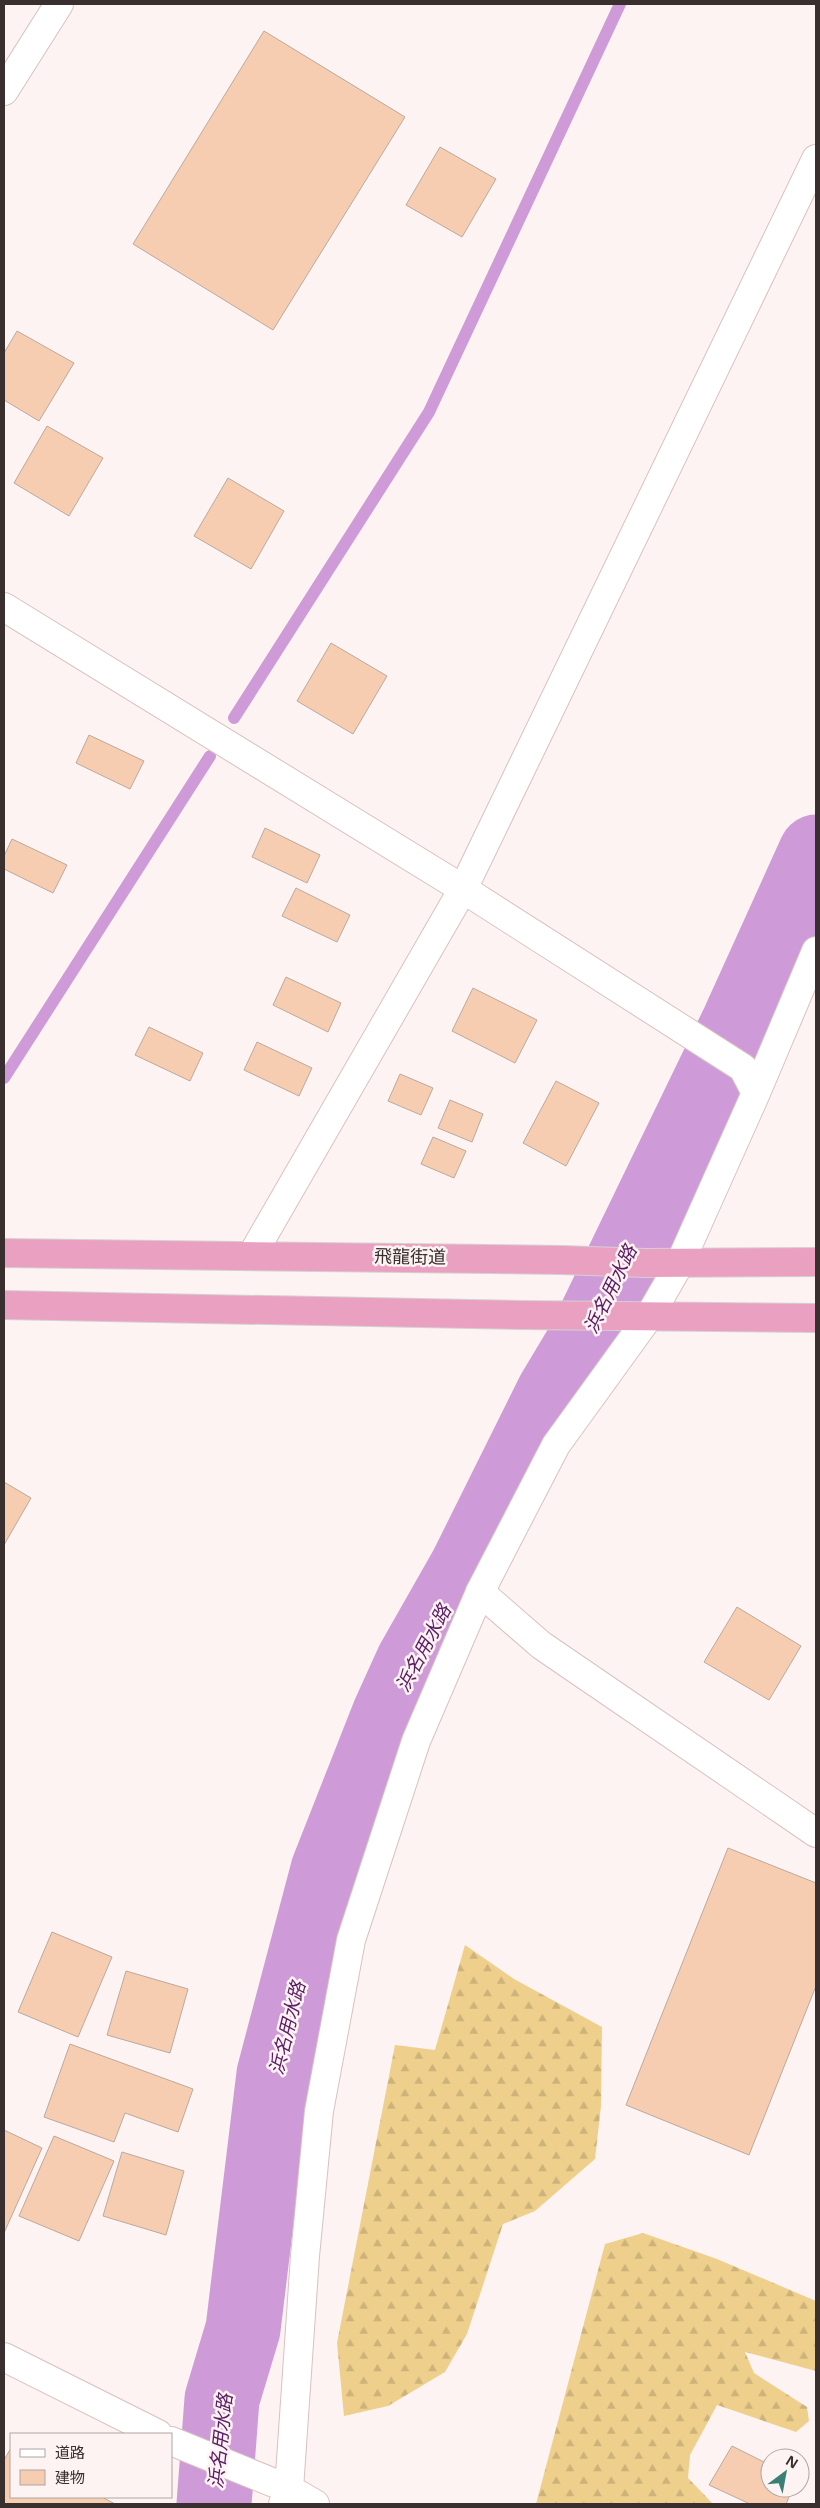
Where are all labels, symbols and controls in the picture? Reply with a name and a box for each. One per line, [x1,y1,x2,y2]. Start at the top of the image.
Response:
water label: 浜名用水路 [577,1239,643,1337]
street label: 飛龍街道 [374,1243,446,1269]
water label: 浜名用水路 [389,1598,458,1696]
water label: 浜名用水路 [263,1977,312,2077]
water label: 浜名用水路 [202,2390,238,2490]
legend [10,2433,172,2498]
text: 道路 [55,2442,85,2462]
north arrow [760,2448,810,2498]
text: N [782,2450,802,2473]
text: 建物 [55,2467,85,2487]

